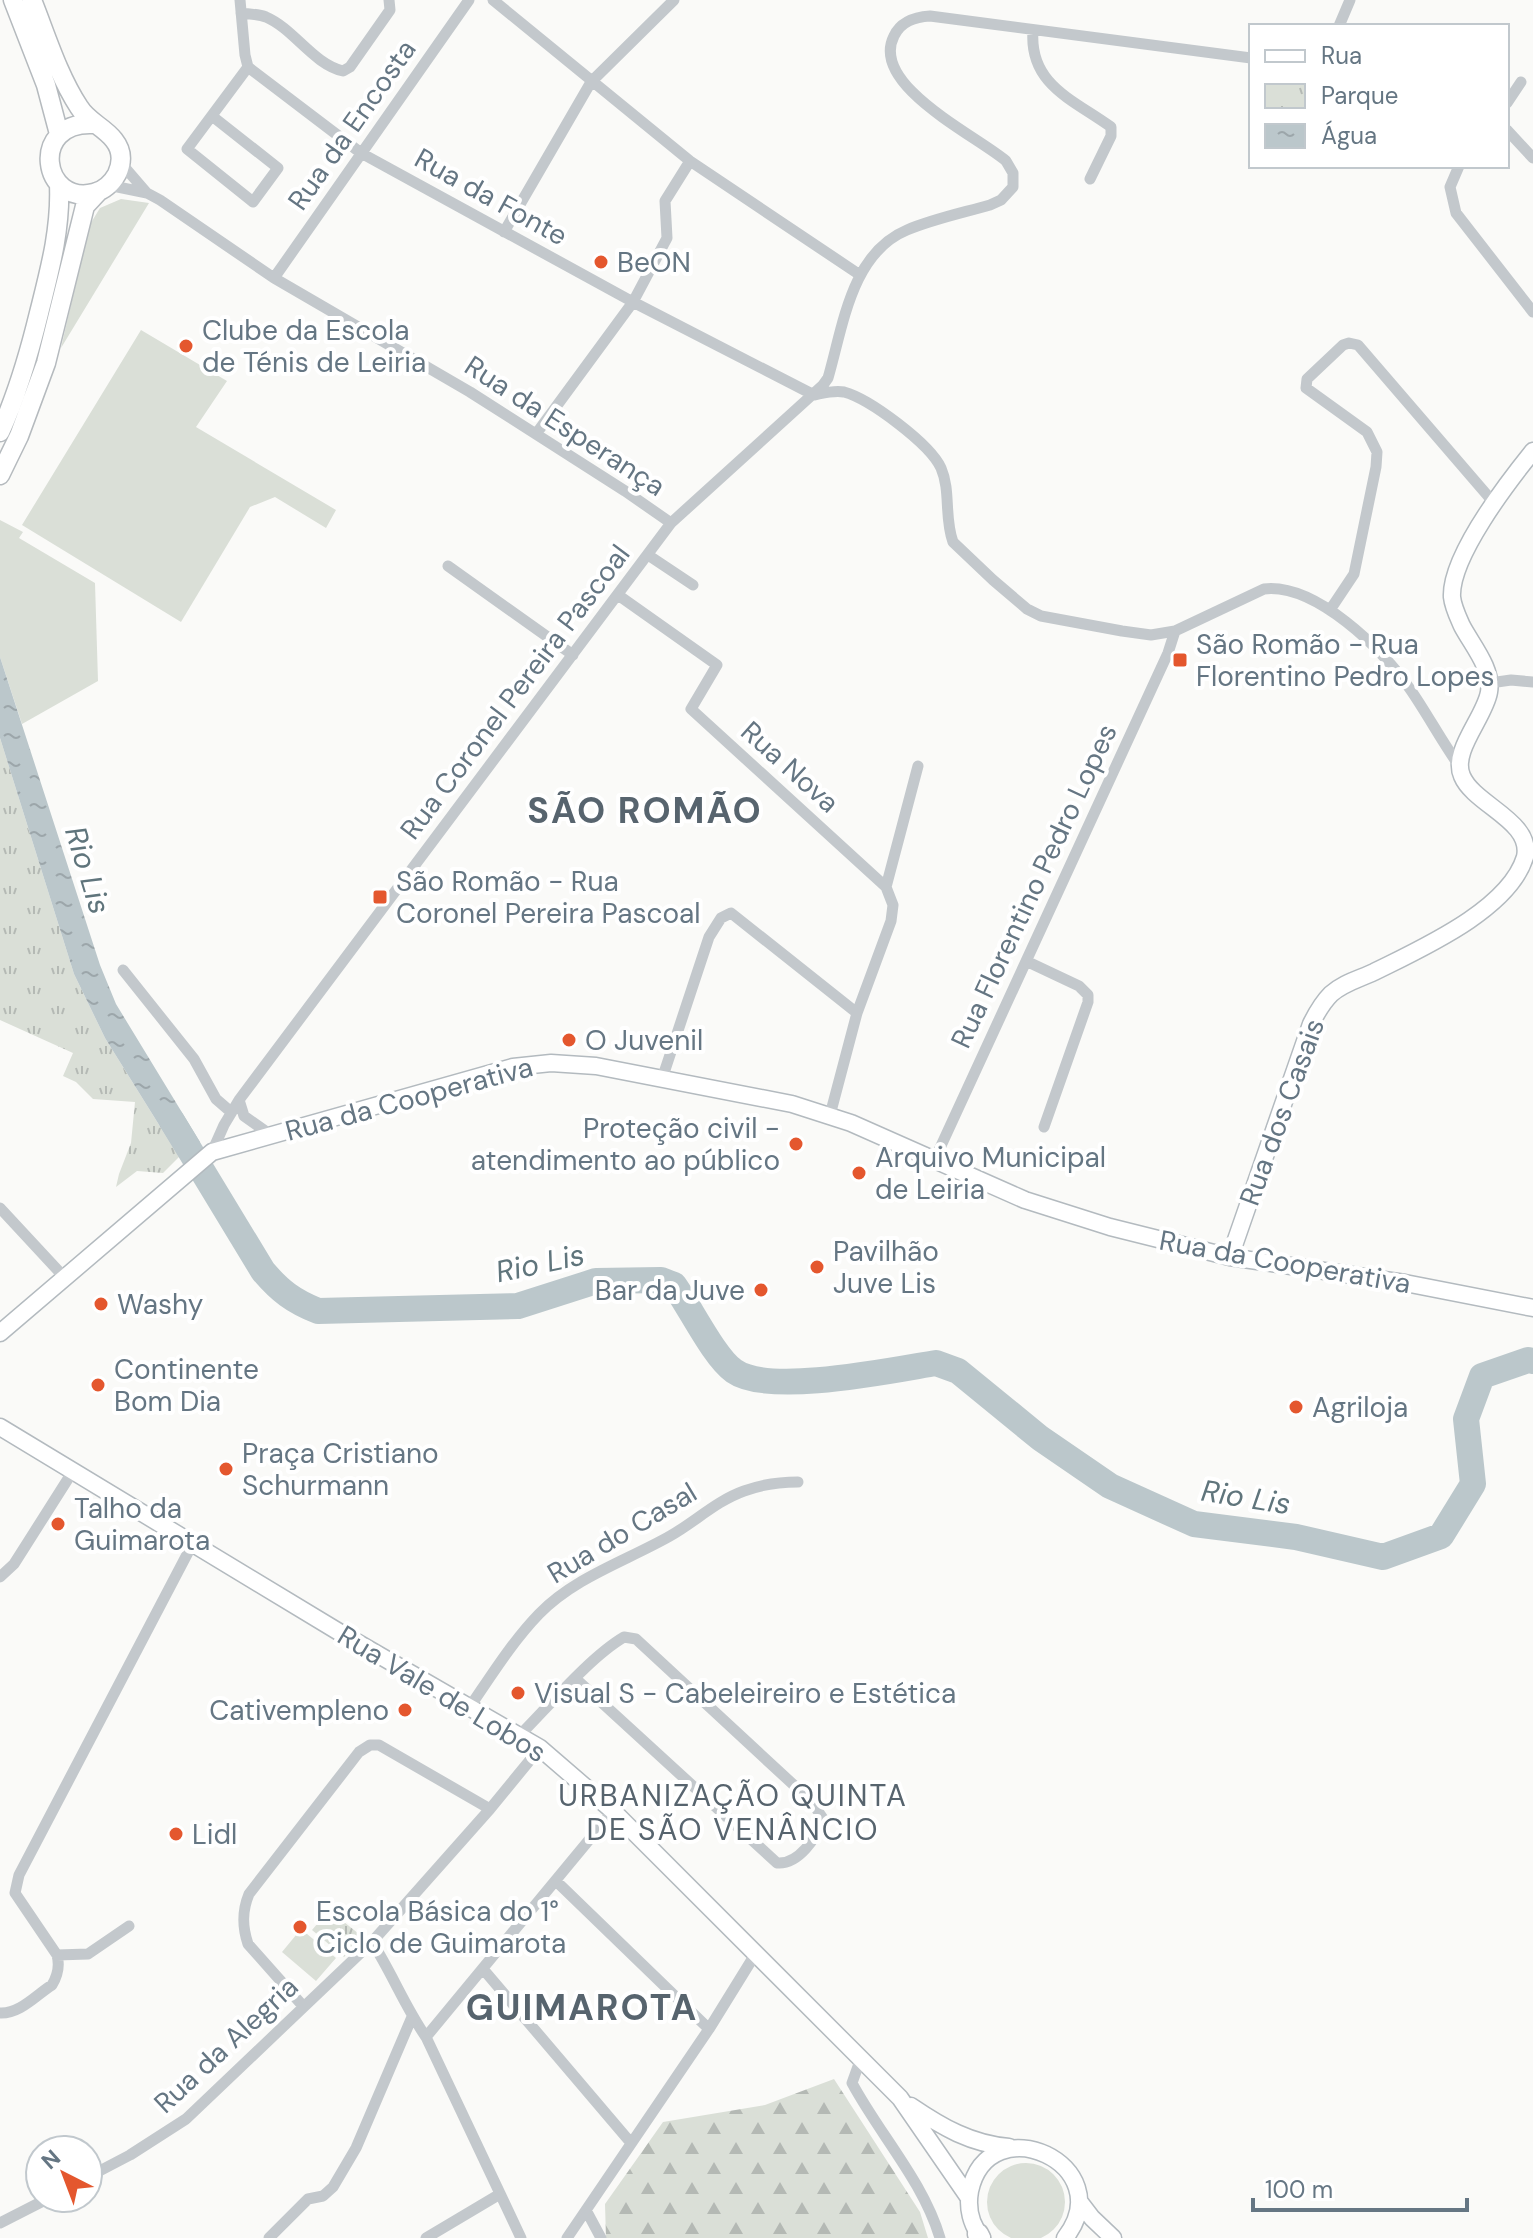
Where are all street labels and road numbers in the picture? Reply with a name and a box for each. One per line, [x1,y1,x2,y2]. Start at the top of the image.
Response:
street label: Rua da Encosta [280,33,424,217]
street label: Rua da Fonte [408,140,574,254]
street label: Rua da Esperança [458,347,672,505]
street label: Rua Coronel Pereira Pascoal [392,537,638,847]
street label: Rua Nova [733,713,847,821]
street label: Rua Florentino Pedro Lopes [942,718,1126,1054]
street label: Rua dos Casais [1231,1013,1333,1211]
street label: Rua da Cooperativa [281,1048,537,1150]
street label: Rua da Cooperativa [1156,1222,1414,1302]
street label: Rua do Casal [541,1474,703,1592]
street label: Rua Vale de Lobos [331,1617,553,1771]
street label: Rua da Alegria [146,1969,306,2121]

